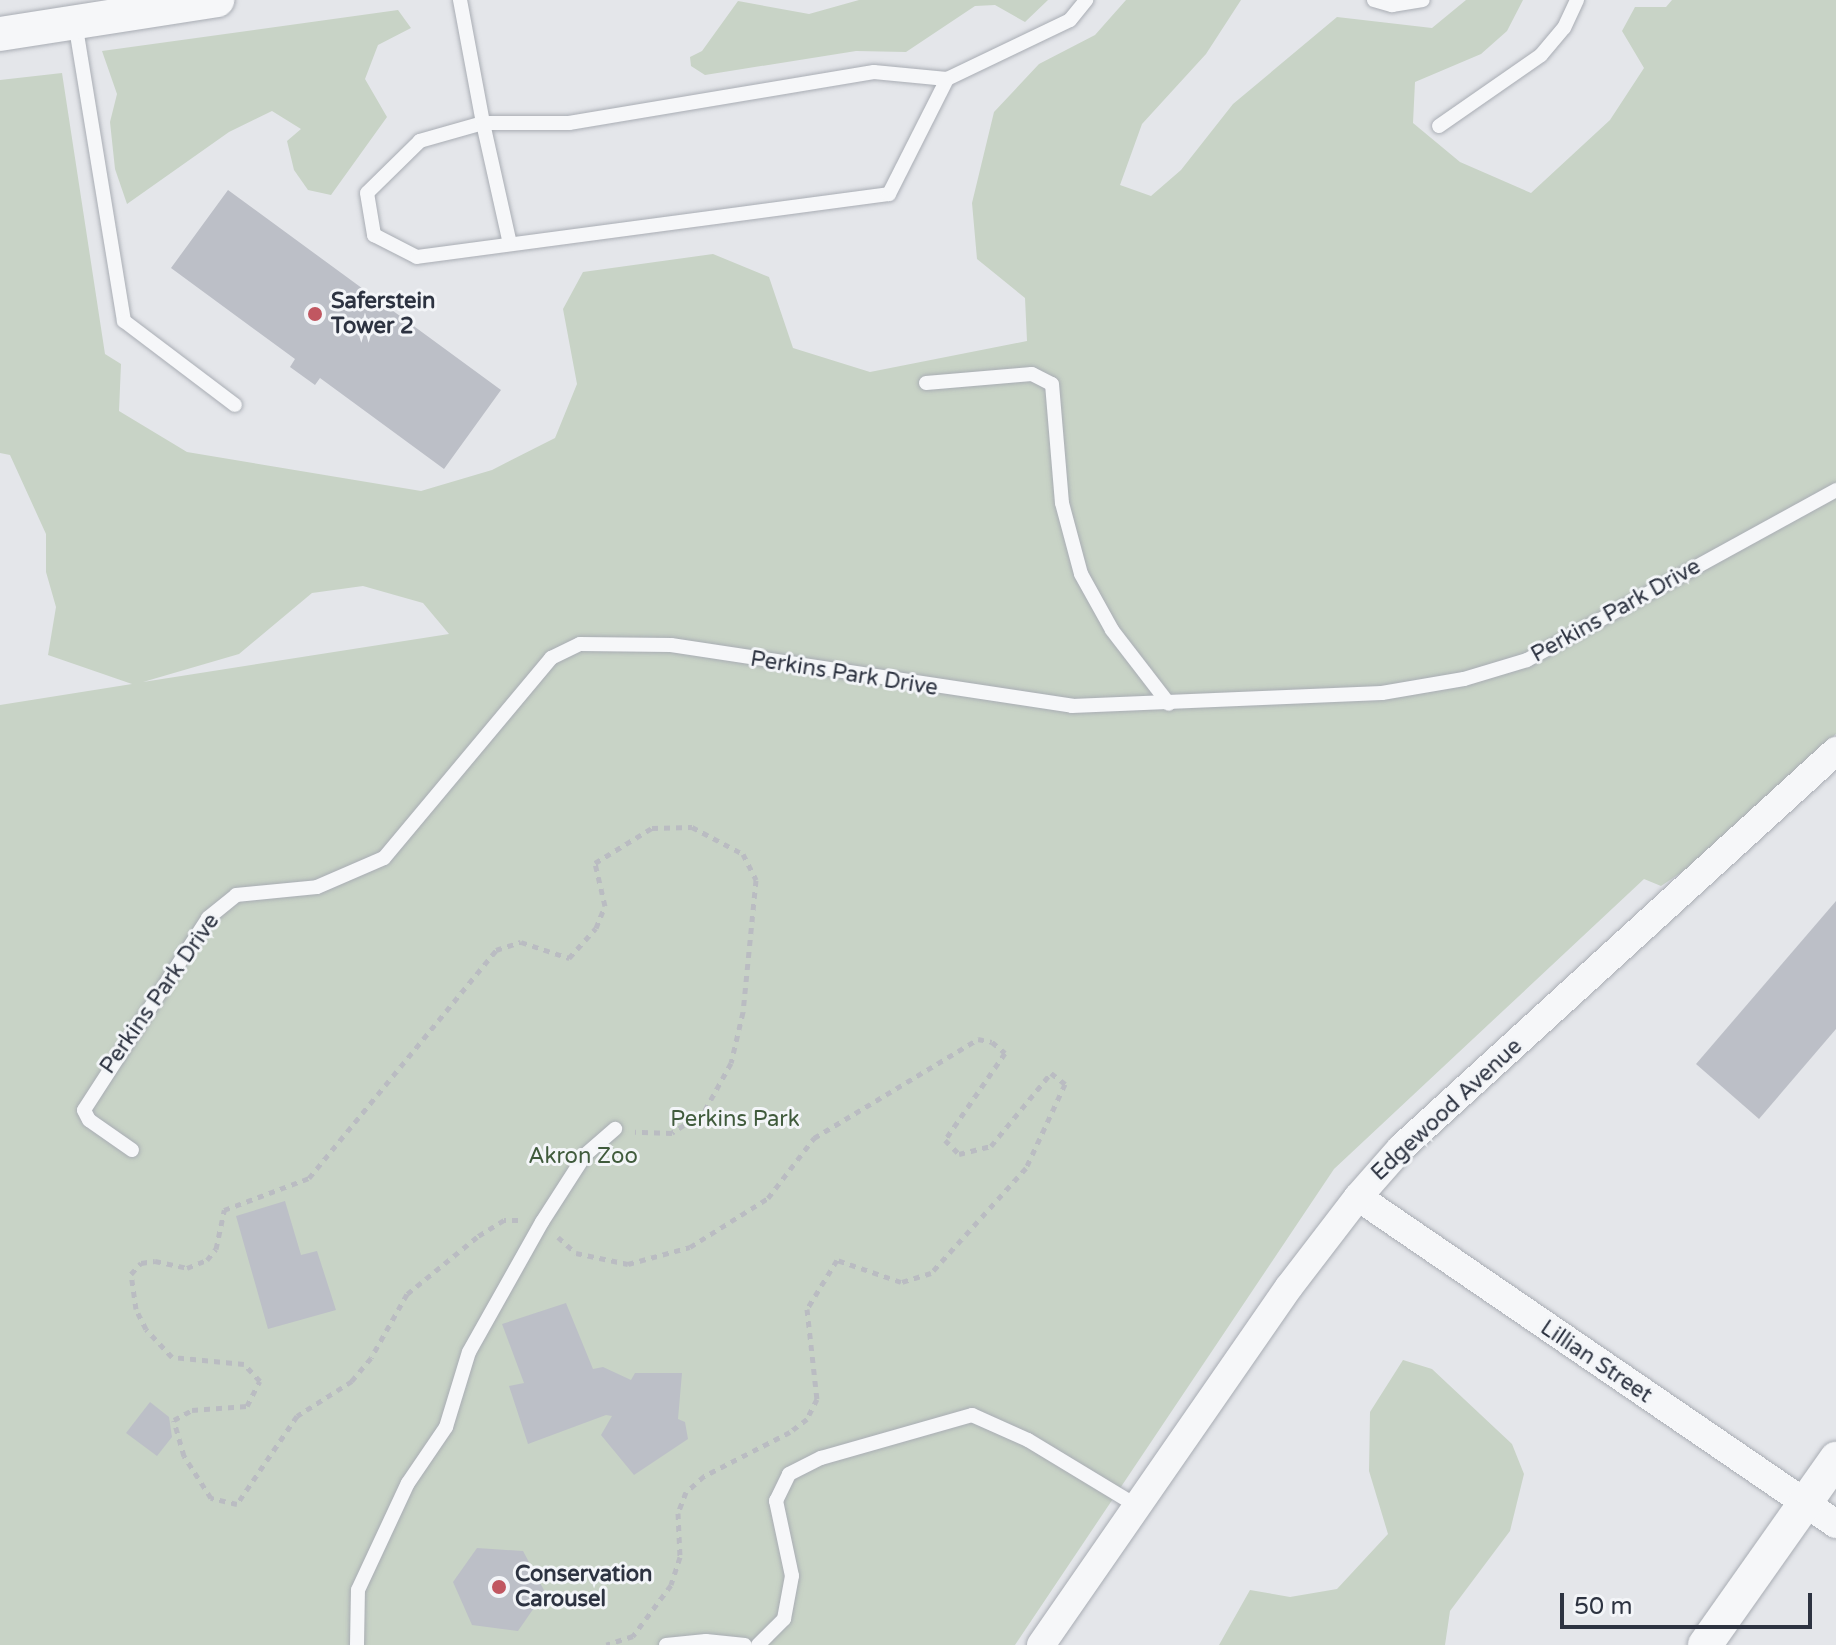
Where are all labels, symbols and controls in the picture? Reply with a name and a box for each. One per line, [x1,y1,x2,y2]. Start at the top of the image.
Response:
place label: Saferstein Tower 2 [331,288,435,340]
marker: Saferstein Tower 2 [306,305,324,323]
street label: Perkins Park Drive [1527,554,1705,668]
street label: Perkins Park Drive [748,646,940,702]
street label: Perkins Park Drive [95,909,225,1079]
street label: Edgewood Avenue [1366,1033,1528,1187]
park label: Perkins Park [670,1107,800,1133]
park label: Akron Zoo [528,1144,638,1170]
street label: Lillian Street [1535,1315,1657,1409]
place label: Conservation Carousel [515,1561,652,1612]
scale bar [1564,1577,1816,1627]
marker: Conservation Carousel [490,1578,508,1596]
text: 50 m [1574,1592,1632,1621]

